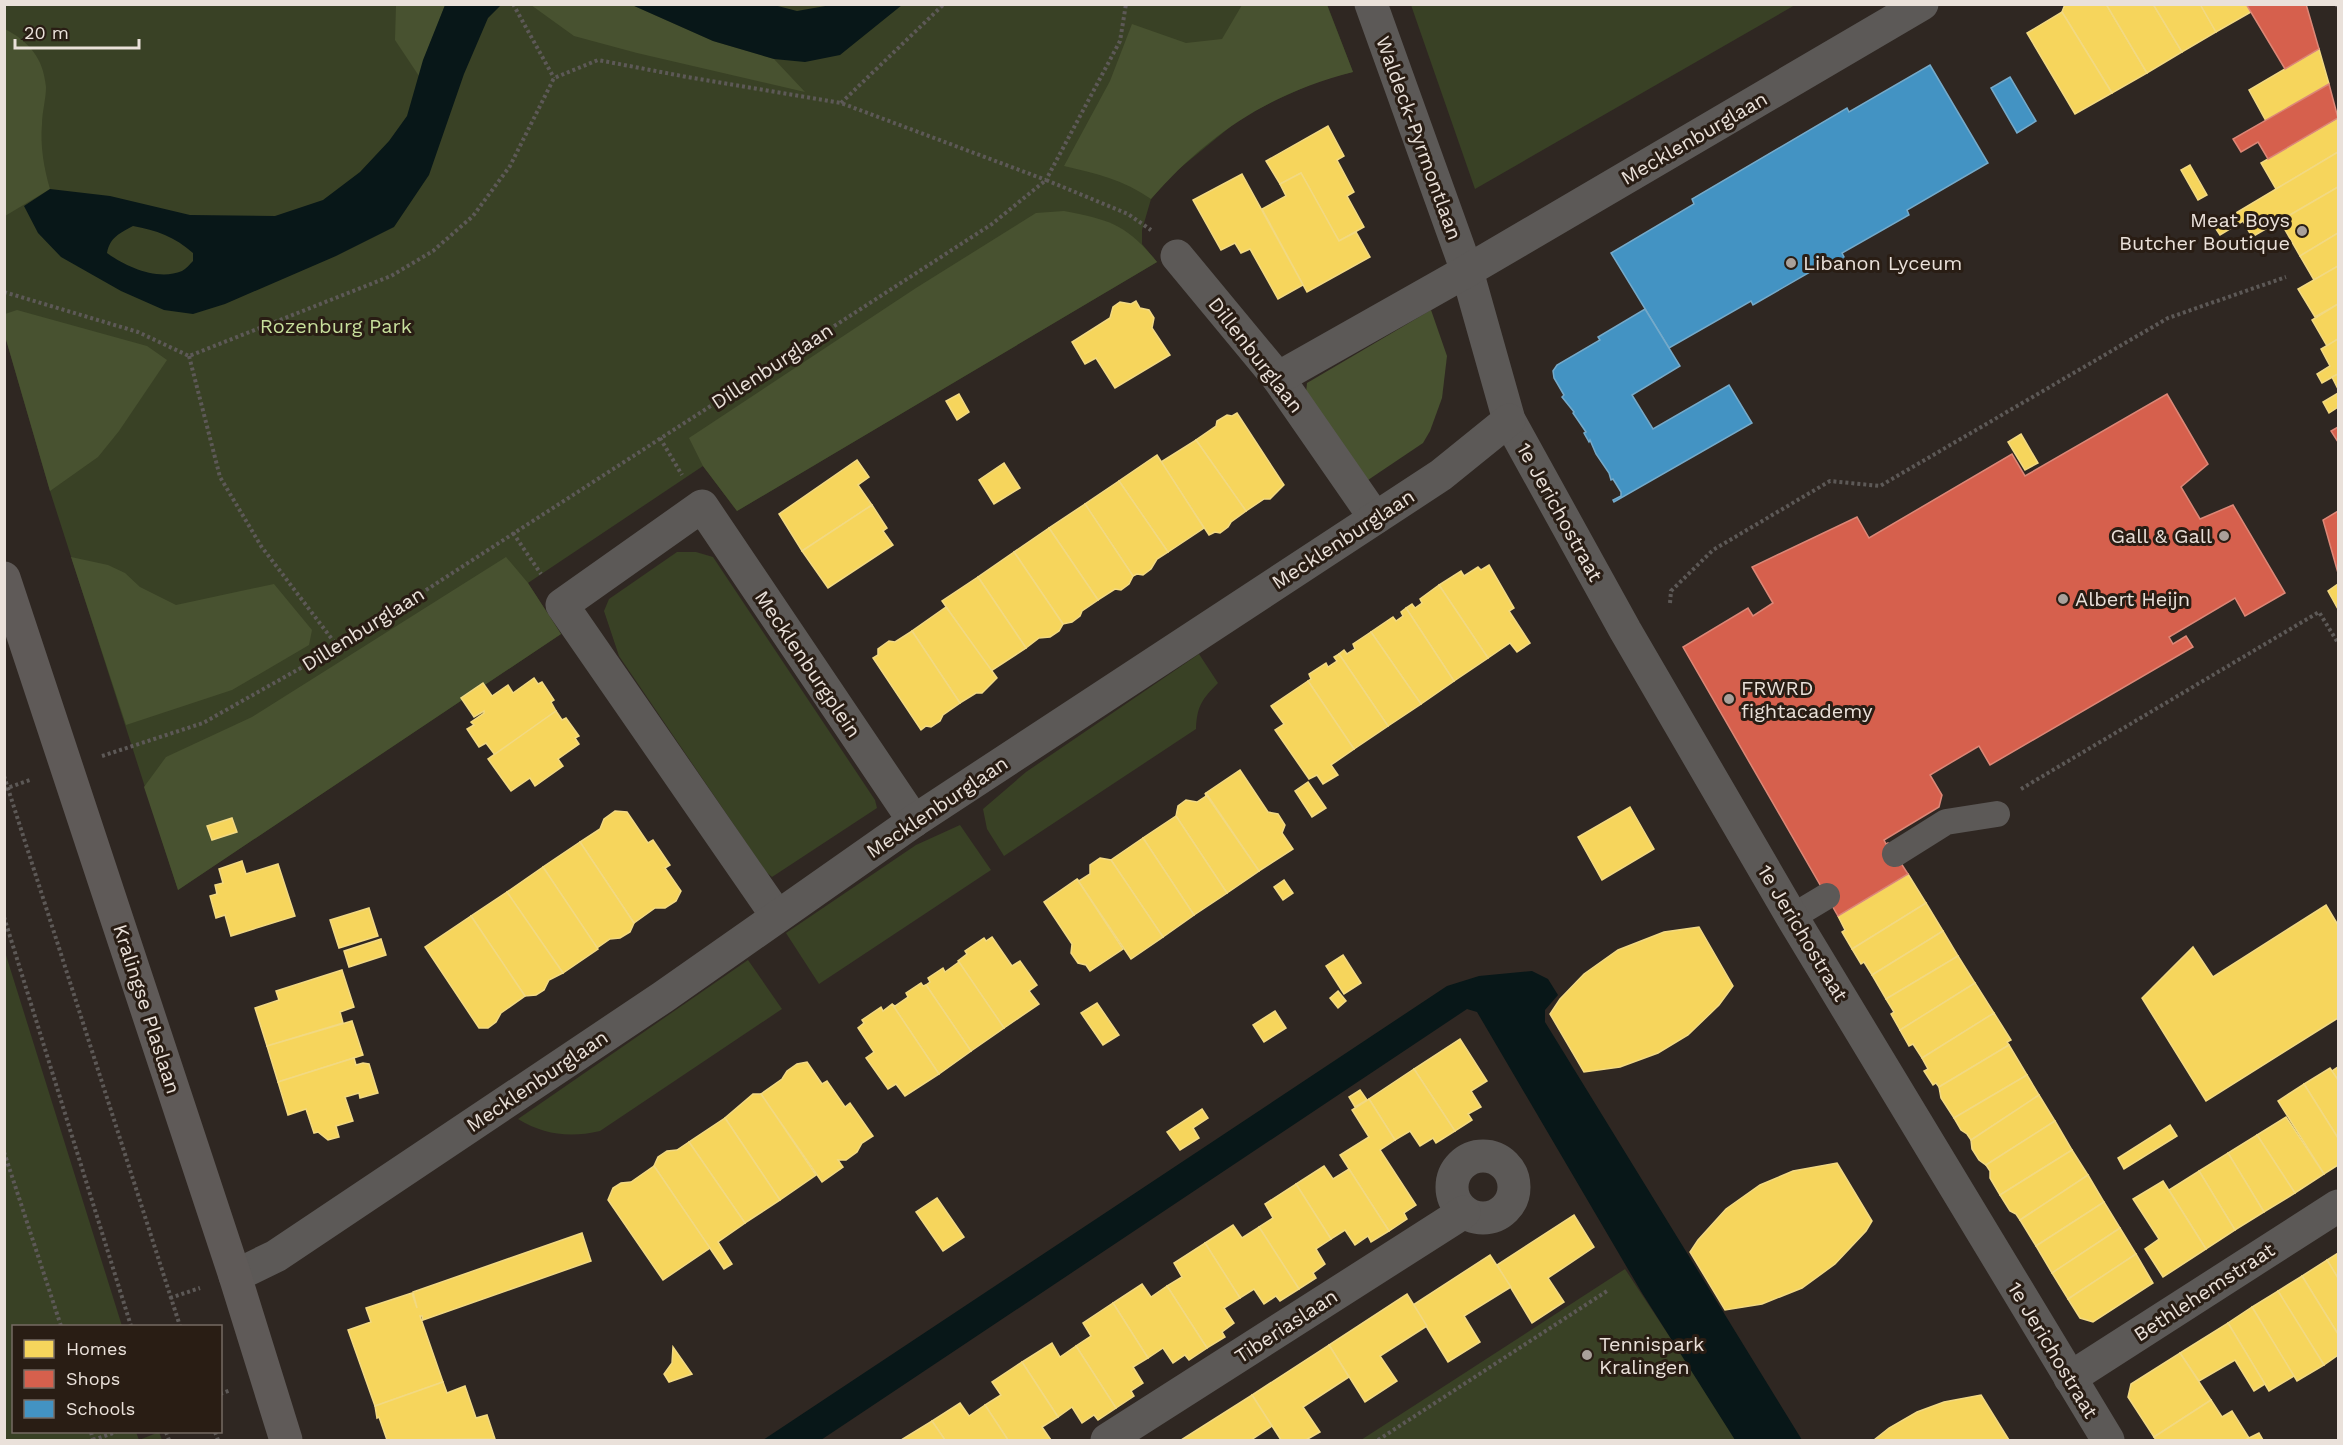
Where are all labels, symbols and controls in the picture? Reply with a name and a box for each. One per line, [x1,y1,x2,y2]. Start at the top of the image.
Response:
scale bar [15,12,140,50]
text: 20 m [24,22,69,43]
street label: Waldeck-Pyrmontlaan [1371,33,1467,243]
street label: Mecklenburglaan [1616,86,1772,190]
place label: Meat Boys Butcher Boutique [2119,208,2290,255]
marker: Meat Boys Butcher Boutique [2295,224,2309,238]
place label: Libanon Lyceum [1803,251,1962,275]
marker: Libanon Lyceum [1784,256,1798,270]
street label: Dillenburglaan [1203,292,1309,418]
park label: Rozenburg Park [260,314,412,338]
street label: Dillenburglaan [707,318,837,414]
street label: 1e Jerichostraat [1512,438,1608,586]
street label: Mecklenburglaan [1267,484,1419,594]
place label: Gall & Gall [2111,524,2212,548]
marker: Gall & Gall [2217,529,2231,543]
street label: Dillenburglaan [297,582,429,676]
street label: Mecklenburgplein [750,586,866,742]
place label: Albert Heijn [2075,587,2190,611]
marker: Albert Heijn [2056,592,2070,606]
place label: FRWRD fightacademy [1741,676,1873,723]
marker: FRWRD fightacademy [1722,692,1736,706]
street label: Mecklenburglaan [862,751,1012,863]
street label: 1e Jerichostraat [1753,860,1853,1006]
street label: Kralingse Plaslaan [108,921,186,1097]
street label: Mecklenburglaan [462,1025,612,1137]
street label: Bethlehemstraat [2129,1237,2279,1346]
street label: 1e Jerichostraat [2003,1277,2103,1423]
street label: Tiberiaslaan [1230,1284,1342,1368]
legend [12,1325,222,1433]
place label: Tennispark Kralingen [1599,1332,1704,1379]
text: Homes [66,1338,127,1359]
marker: Tennispark Kralingen [1580,1348,1594,1362]
text: Shops [66,1368,120,1389]
text: Schools [66,1398,135,1419]

